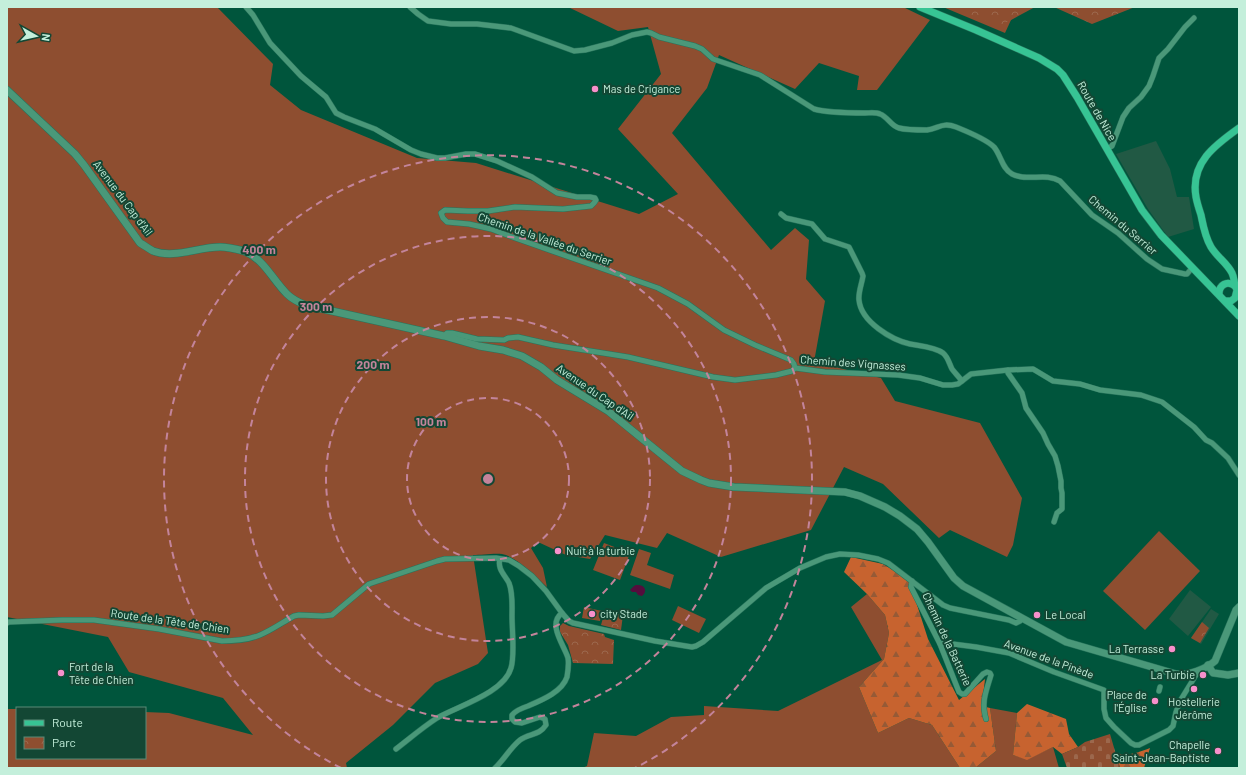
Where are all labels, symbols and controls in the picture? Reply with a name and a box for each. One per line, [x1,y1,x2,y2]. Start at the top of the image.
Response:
north arrow [16,16,56,56]
text: N [39,33,53,42]
street label: Route de Nice [1075,79,1120,143]
place label: Mas de Crigance [603,82,681,95]
marker: Mas de Crigance [590,84,600,94]
street label: Avenue du Cap d'Ail [91,158,156,238]
street label: Chemin du Serrier [1086,192,1160,257]
street label: Chemin de la Vallée du Serrier [477,210,614,268]
text: 400 m [242,242,276,256]
text: 300 m [300,299,332,313]
street label: Chemin des Vignasses [800,352,906,373]
text: 200 m [357,357,389,371]
street label: Avenue du Cap d'Ail [554,361,636,422]
text: 100 m [416,414,446,428]
centre of rings [481,472,495,486]
place label: Nuit à la turbie [566,544,635,557]
marker: Nuit à la turbie [553,546,563,556]
street label: Chemin de la Batterie [920,590,975,688]
street label: Route de la Tête de Chien [110,606,230,635]
place label: city Stade [600,607,648,620]
place label: Le Local [1045,608,1085,621]
marker: city Stade [587,609,597,619]
marker: Le Local [1032,610,1042,620]
street label: Avenue de la Pinède [1003,636,1096,681]
place label: La Terrasse [1109,642,1164,655]
marker: La Terrasse [1167,644,1177,654]
place label: Fort de la Tête de Chien [69,660,134,686]
marker: Fort de la Tête de Chien [56,668,66,678]
place label: La Turbie [1151,668,1195,681]
marker: La Turbie [1198,670,1208,680]
marker: Hostellerie Jérôme [1189,684,1199,694]
place label: Place de l'Église [1107,688,1147,714]
place label: Hostellerie Jérôme [1168,695,1220,721]
marker: Place de l'Église [1150,696,1160,706]
legend [16,707,146,759]
text: Route [52,715,83,729]
text: Parc [52,735,76,749]
place label: Chapelle Saint-Jean-Baptiste [1113,738,1210,764]
marker: Chapelle Saint-Jean-Baptiste [1213,746,1223,756]

